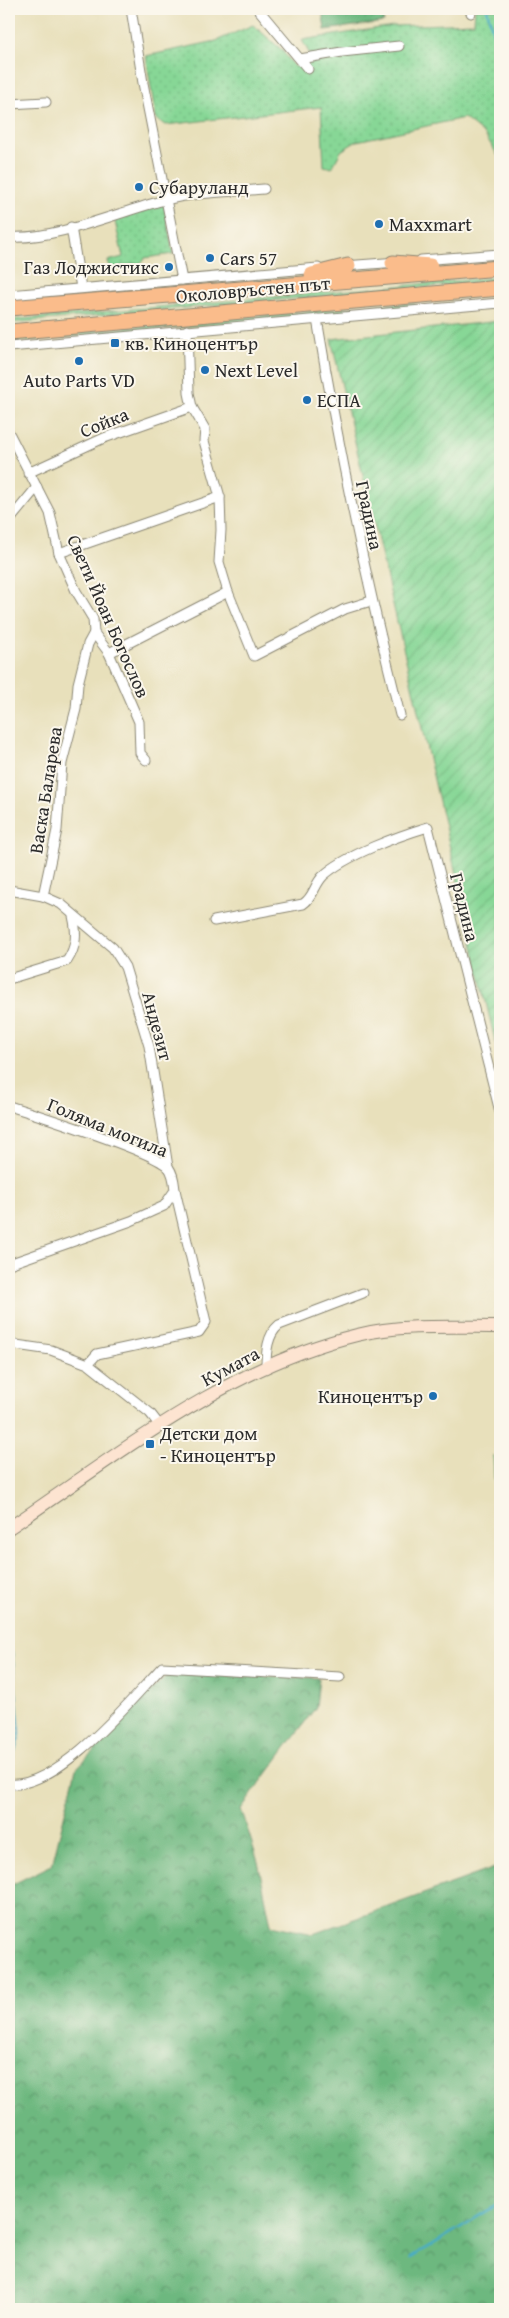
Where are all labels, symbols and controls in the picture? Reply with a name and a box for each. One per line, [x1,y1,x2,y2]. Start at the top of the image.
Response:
place label: Субаруланд [149,173,249,201]
marker: Субаруланд [133,181,145,193]
place label: Maxxmart [389,210,472,238]
marker: Maxxmart [373,218,385,230]
place label: Cars 57 [220,244,277,272]
marker: Cars 57 [204,252,216,264]
place label: Газ Лоджистикс [24,253,159,281]
marker: Газ Лоджистикс [163,261,175,273]
street label: Околовръстен път [175,268,332,310]
place label: кв. Киноцентър [125,329,258,357]
marker: кв. Киноцентър [109,337,121,349]
marker: Auto Parts VD [73,355,85,367]
place label: Next Level [215,356,298,384]
marker: Next Level [199,364,211,376]
place label: Auto Parts VD [23,366,135,394]
place label: ЕСПА [317,386,361,414]
marker: ЕСПА [301,394,313,406]
street label: Сойка [75,400,133,444]
street label: Градина [349,478,391,552]
street label: Свети Йоан Богослов [60,530,158,702]
street label: Васка Баларева [21,724,69,856]
street label: Градина [443,870,487,944]
street label: Андезит [135,988,181,1064]
street label: Голяма могила [43,1090,173,1164]
street label: Кумата [196,1339,264,1393]
place label: Киноцентър [318,1382,423,1410]
marker: Киноцентър [427,1390,439,1402]
place label: Детски дом - Киноцентър [159,1419,276,1469]
marker: Детски дом - Киноцентър [144,1438,156,1450]

